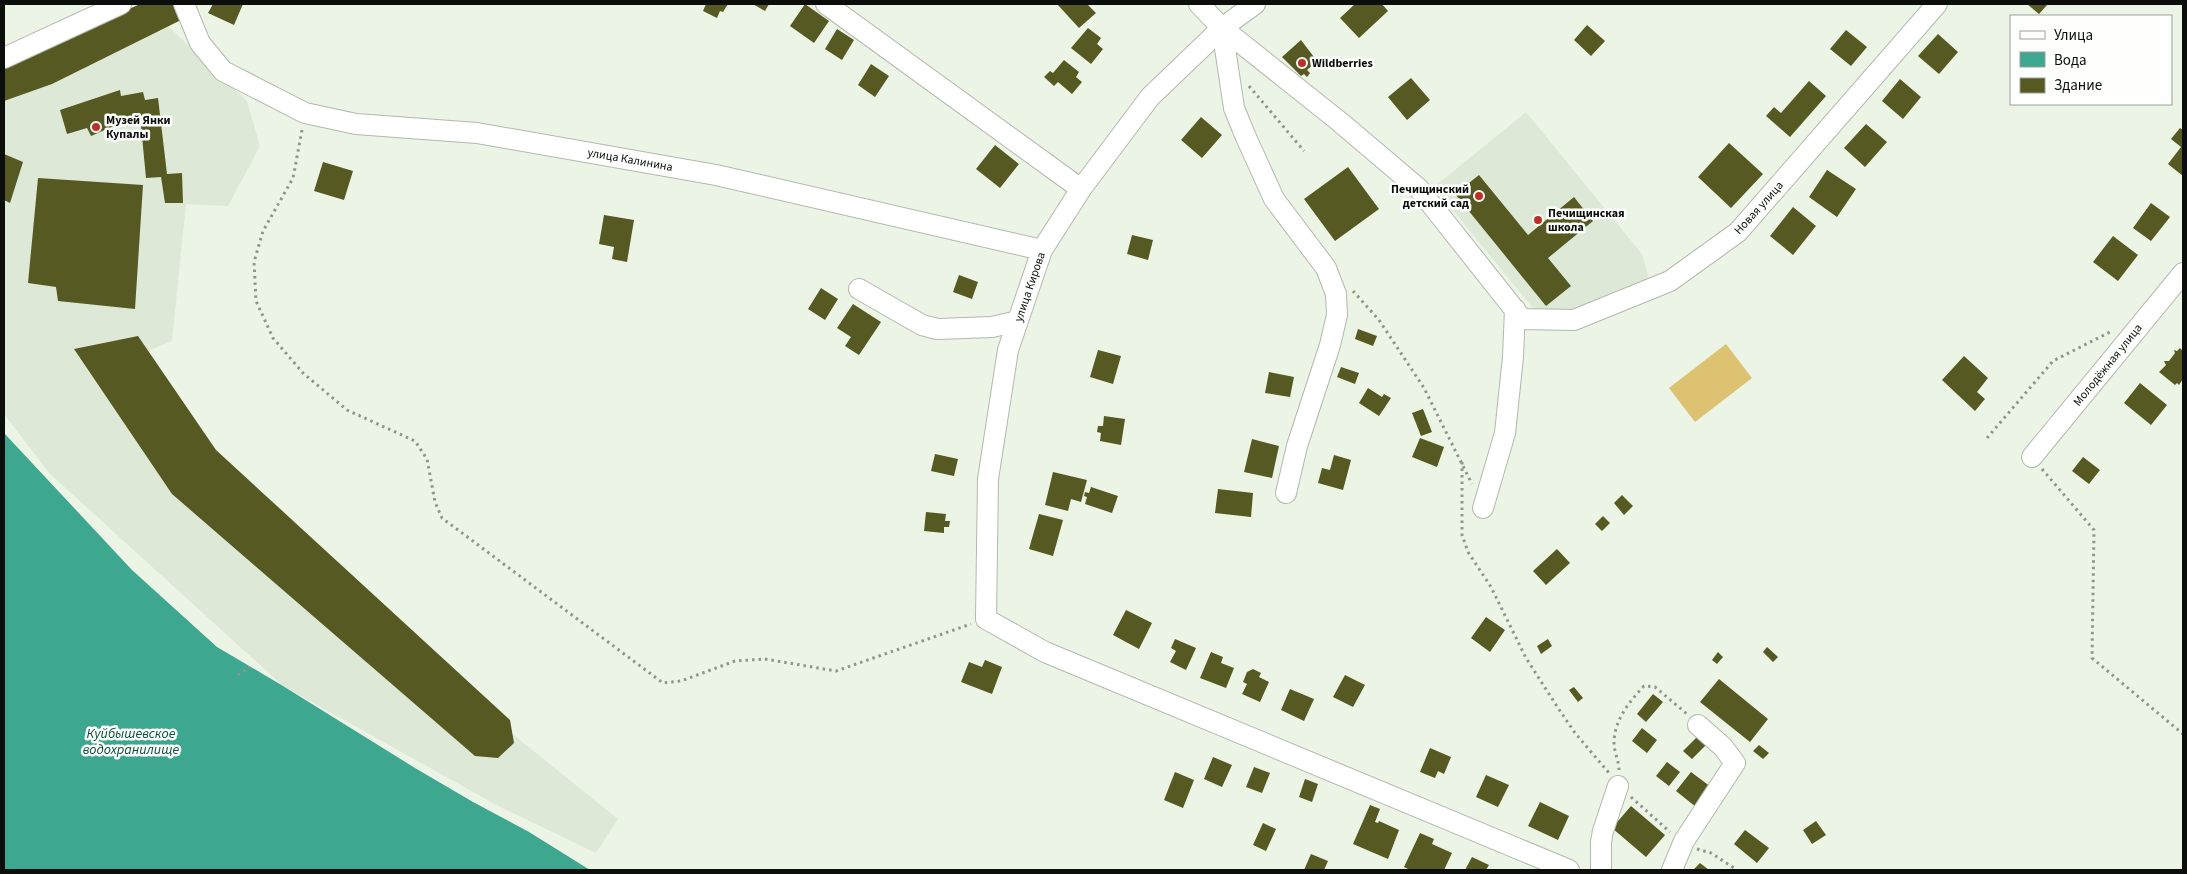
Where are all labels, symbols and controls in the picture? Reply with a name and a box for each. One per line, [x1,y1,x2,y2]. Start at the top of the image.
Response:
legend [2010,15,2172,105]
text: Улица [2054,25,2093,46]
text: Вода [2054,50,2087,71]
place label: Wildberries [1312,55,1373,72]
marker: Wildberries [1296,57,1308,69]
text: Здание [2054,75,2102,96]
place label: Музей Янки Купалы [106,112,170,143]
marker: Музей Янки Купалы [90,121,102,133]
street label: улица Калинина [586,144,674,176]
street label: Новая улица [1730,178,1788,238]
place label: Печищинский детский сад [1391,181,1469,212]
marker: Печищинский детский сад [1473,190,1485,202]
place label: Печищинская школа [1548,205,1625,236]
marker: Печищинская школа [1532,214,1544,226]
street label: улица Кирова [1010,250,1050,324]
street label: Молодёжная улица [2069,320,2147,410]
water label: Куйбышевское водохранилище [83,724,180,760]

